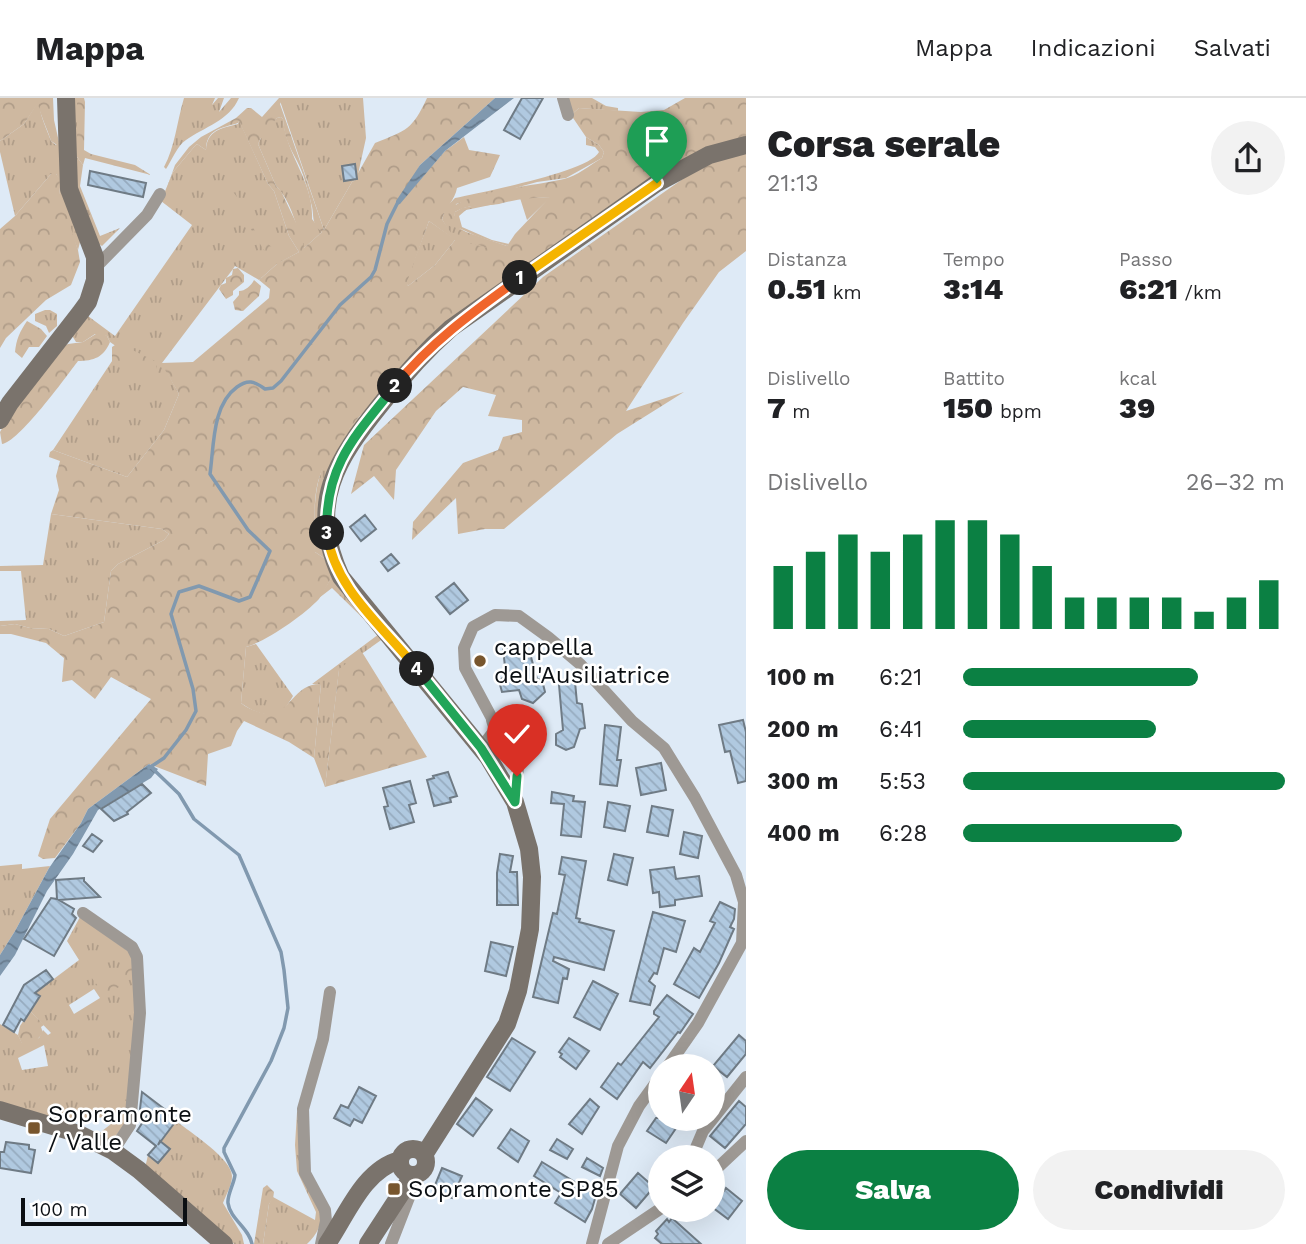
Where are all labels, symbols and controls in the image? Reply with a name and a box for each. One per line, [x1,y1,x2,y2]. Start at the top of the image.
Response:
text: Mappa [35,29,144,68]
text: Mappa [915,34,993,62]
text: Indicazioni [1031,34,1156,62]
text: Salvati [1194,34,1271,62]
pin [627,111,687,183]
button: share [1211,121,1285,195]
icon: arrive [638,122,676,160]
text: Corsa serale [767,122,1000,166]
text: 21:13 [767,170,819,197]
text: Distanza [767,248,847,271]
text: Tempo [943,248,1005,271]
text: Passo [1119,248,1173,271]
pin: 1 [503,260,538,296]
text: 1 [515,266,524,289]
text: 0.51 [767,271,826,306]
text: 3:14 [943,271,1003,306]
text: 6:21 [1119,271,1178,306]
text: km [826,281,862,304]
text: /km [1178,281,1222,304]
text: Dislivello [767,367,850,390]
text: Battito [943,367,1005,390]
text: kcal [1119,367,1157,390]
pin: 2 [378,368,412,404]
text: 2 [389,374,400,397]
text: 7 [767,390,786,425]
text: 150 [943,390,993,425]
text: 39 [1119,390,1155,425]
text: m [786,400,810,423]
text: bpm [993,400,1042,423]
text: Dislivello [767,469,868,496]
text: 26–32 m [1186,469,1285,496]
pin: 3 [310,516,344,550]
text: 3 [321,521,332,544]
place label: cappella dell'Ausiliatrice [494,633,670,689]
pin: 4 [400,652,434,686]
marker: cappella dell'Ausiliatrice [472,653,488,669]
text: 4 [410,657,423,680]
text: 100 m [767,664,835,691]
text: 6:21 [879,664,922,691]
pin [487,704,547,776]
icon: check [498,715,536,753]
text: 200 m [767,716,839,743]
text: 6:41 [879,716,922,743]
text: 300 m [767,768,838,795]
text: 5:53 [879,768,926,795]
text: 400 m [767,820,840,847]
text: 6:28 [879,820,927,847]
north arrow [648,1054,724,1130]
map controls [648,1054,725,1222]
place label: Sopramonte / Valle [48,1100,192,1156]
marker: Sopramonte / Valle [26,1120,42,1136]
button: layers [648,1145,725,1222]
button: Salva [767,1150,1019,1230]
button: Condividi [1033,1150,1285,1230]
place label: Sopramonte SP85 [408,1175,619,1203]
marker: Sopramonte SP85 [386,1181,402,1197]
scale bar [21,1195,187,1227]
text: 100 m [32,1198,88,1221]

